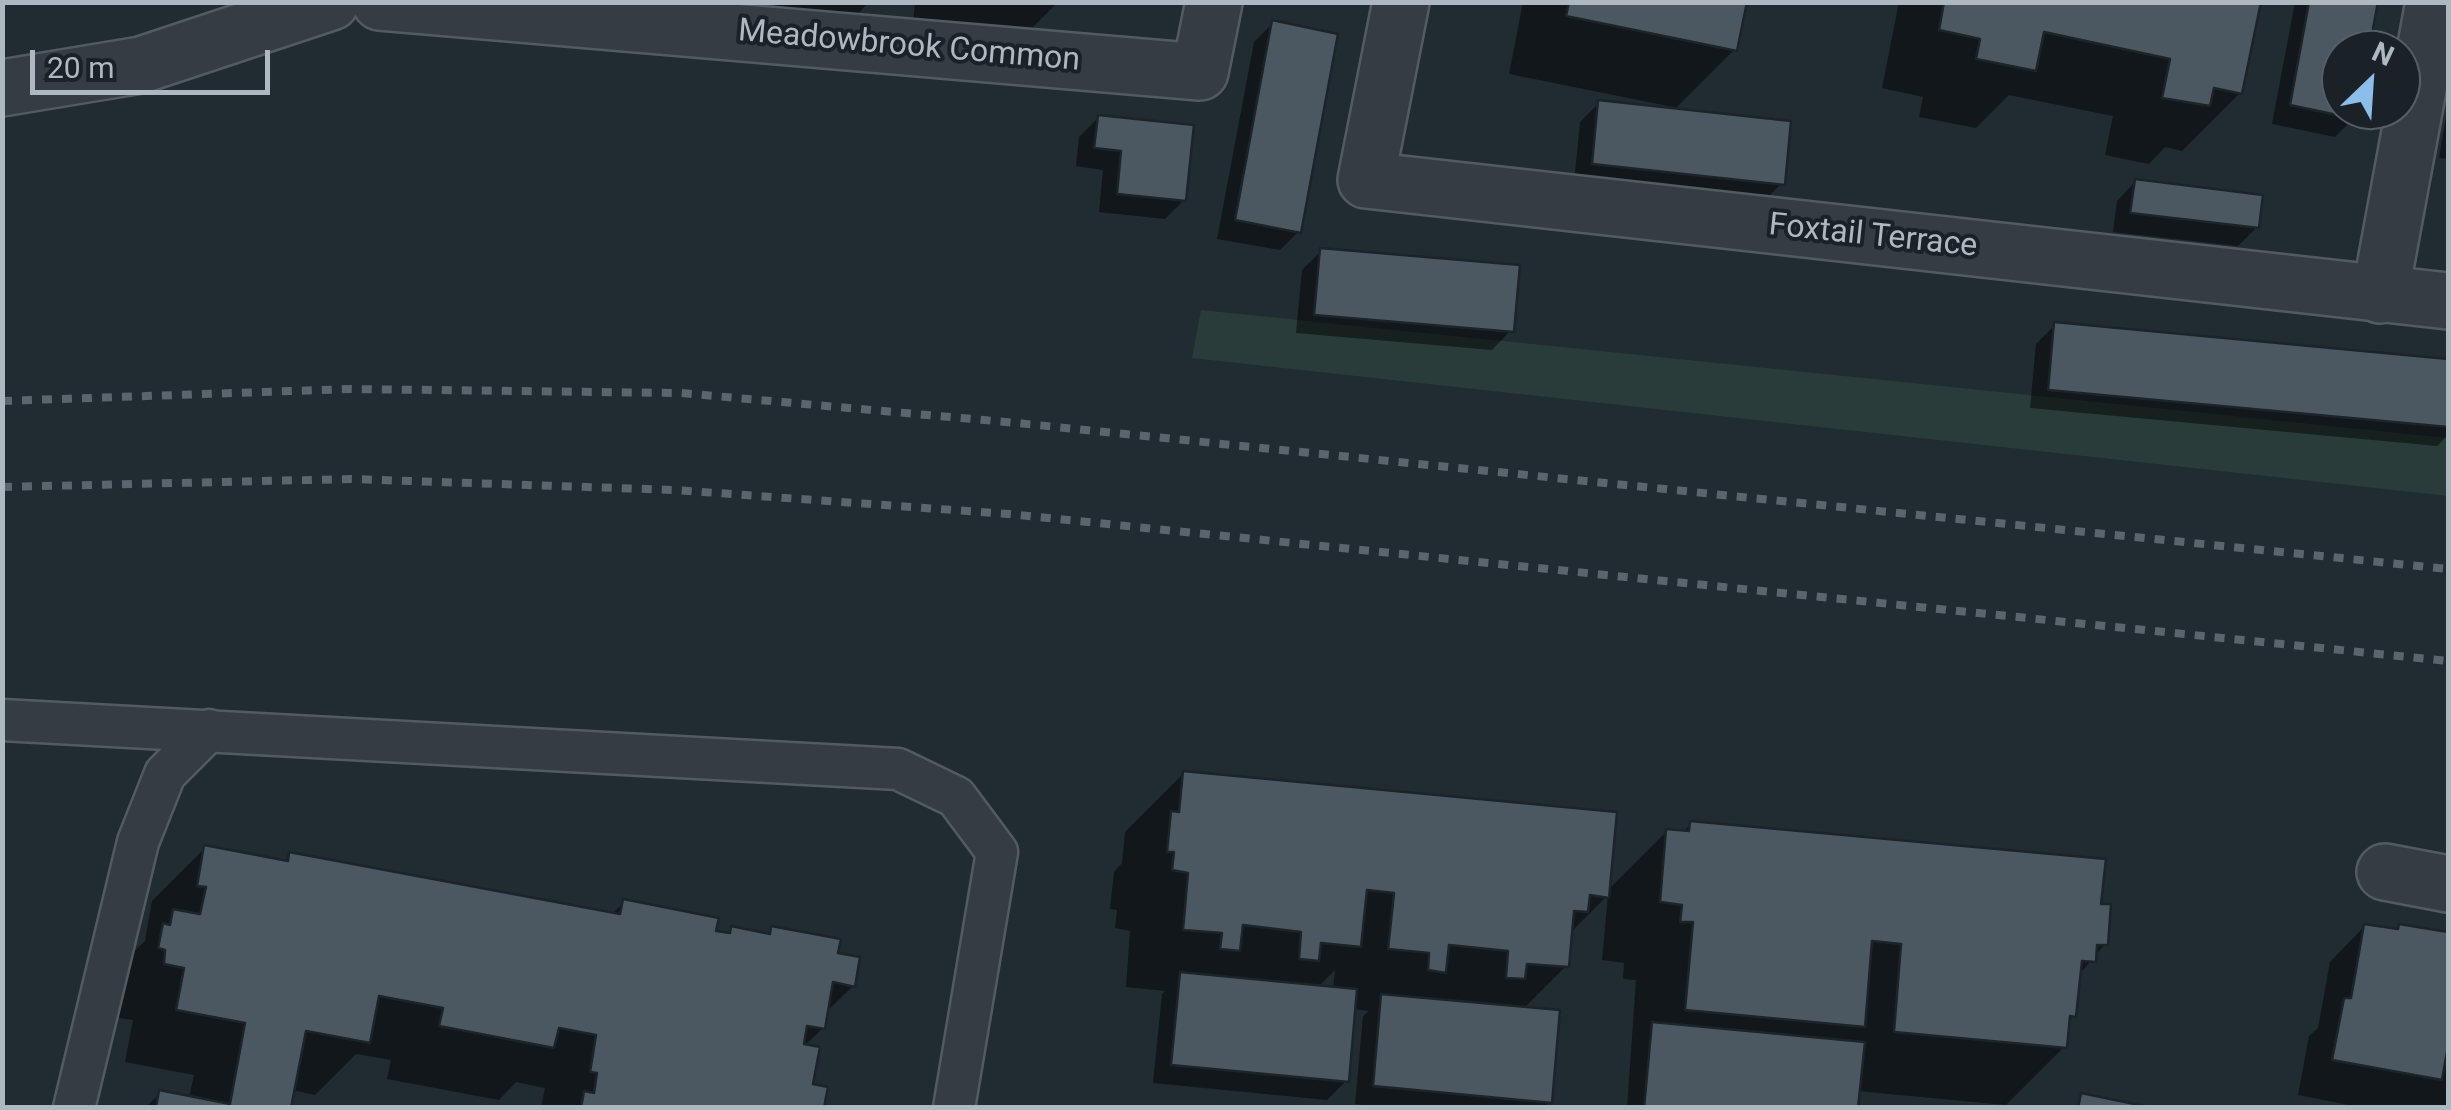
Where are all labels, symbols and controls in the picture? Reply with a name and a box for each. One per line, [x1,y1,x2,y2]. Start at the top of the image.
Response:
street label: Meadowbrook Common [737,13,1081,81]
scale bar [35,30,275,92]
north arrow [2321,30,2421,130]
text: N [2367,35,2399,73]
text: 20 m [47,50,114,85]
street label: Foxtail Terrace [1767,207,1979,267]

